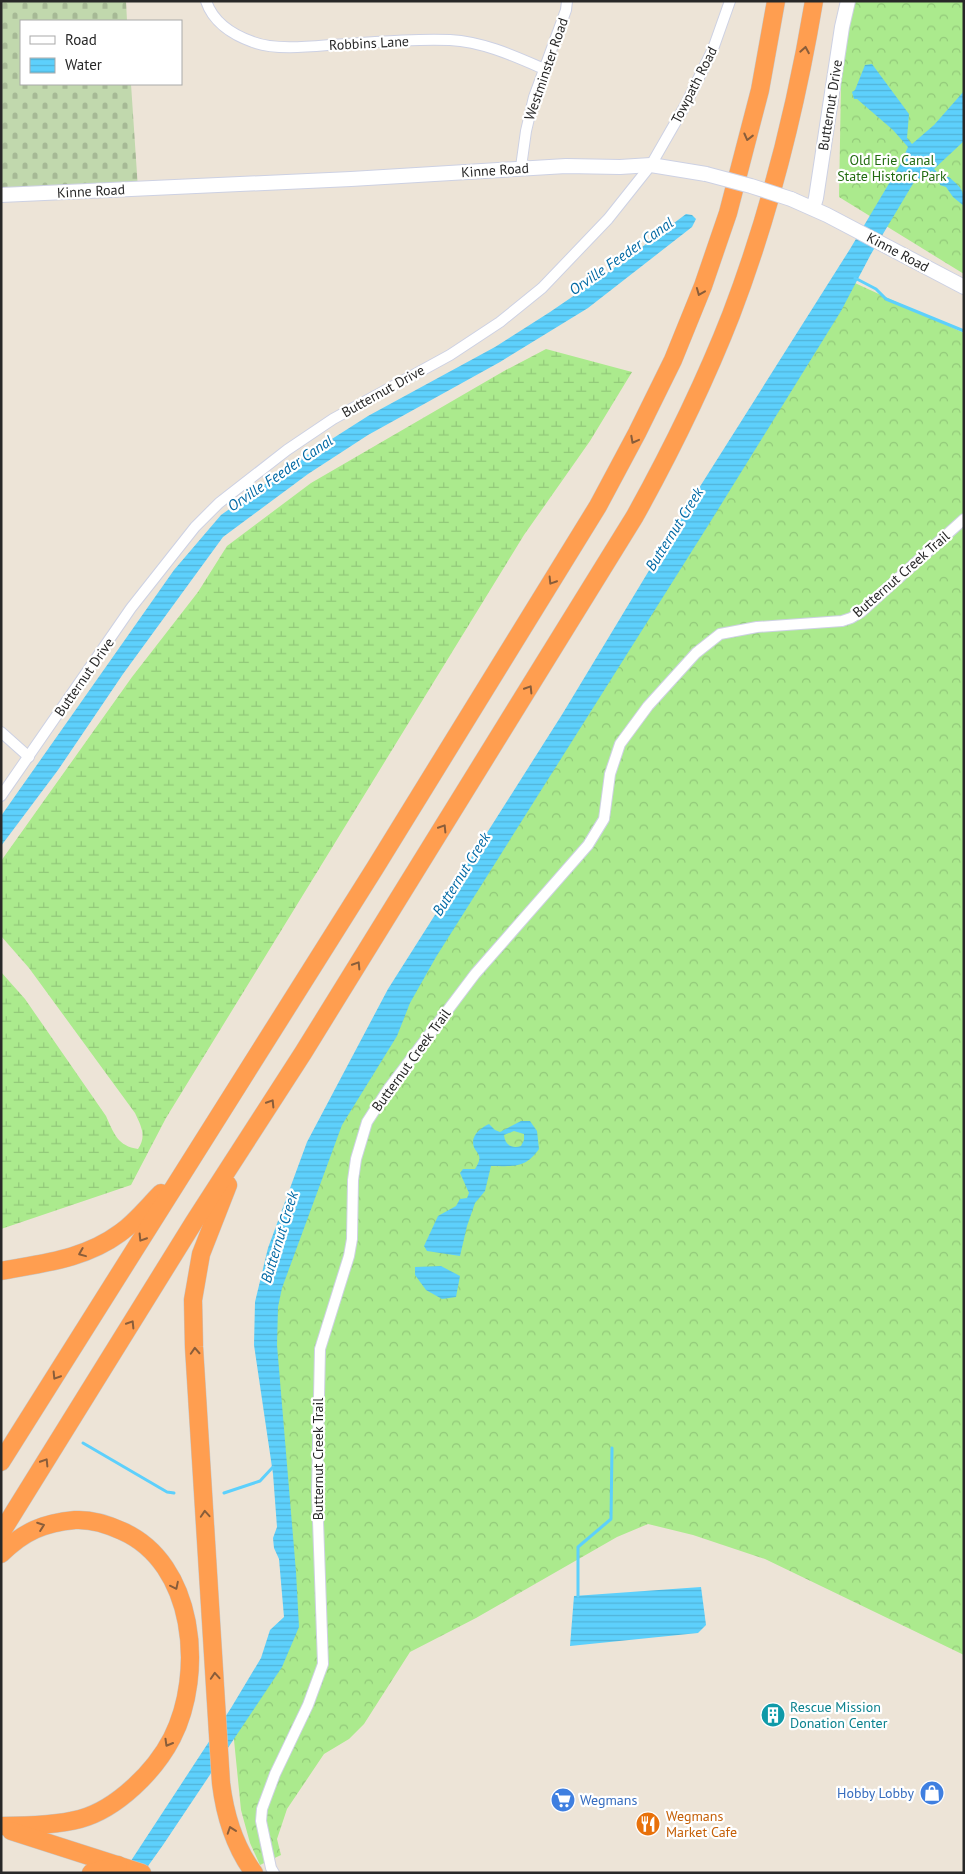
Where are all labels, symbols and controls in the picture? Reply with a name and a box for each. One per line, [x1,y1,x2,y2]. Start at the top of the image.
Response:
street label: Westminster Road [520,15,572,123]
legend [20,20,182,85]
text: Road [65,30,97,49]
street label: Robbins Lane [329,32,409,54]
street label: Towpath Road [667,44,721,126]
one-way arrow [800,46,810,55]
text: Water [65,55,102,74]
street label: Butternut Drive [814,58,846,152]
one-way arrow [743,133,754,142]
park label: Old Erie Canal State Historic Park [837,151,947,185]
street label: Kinne Road [460,159,530,181]
street label: Kinne Road [57,180,125,202]
water label: Orville Feeder Canal [565,213,677,299]
street label: Kinne Road [864,228,932,276]
one-way arrow [696,287,706,296]
street label: Butternut Drive [338,361,428,421]
water label: Orville Feeder Canal [224,431,336,515]
one-way arrow [630,435,640,444]
water label: Butternut Creek [641,483,708,574]
street label: Butternut Creek Trail [849,527,953,621]
one-way arrow [549,575,559,584]
street label: Butternut Drive [50,634,118,720]
one-way arrow [522,686,532,695]
one-way arrow [437,824,447,833]
water label: Butternut Creek [428,828,495,919]
one-way arrow [351,962,360,971]
street label: Butternut Creek Trail [368,1005,454,1115]
one-way arrow [265,1100,274,1109]
water label: Butternut Creek [256,1188,302,1285]
one-way arrow [138,1233,148,1242]
one-way arrow [78,1247,87,1258]
one-way arrow [125,1320,134,1329]
one-way arrow [189,1347,200,1355]
one-way arrow [52,1371,62,1380]
street label: Butternut Creek Trail [309,1398,327,1520]
one-way arrow [39,1458,49,1467]
one-way arrow [199,1509,210,1517]
one-way arrow [36,1522,45,1532]
one-way arrow [169,1581,180,1590]
one-way arrow [210,1672,221,1680]
place label: Rescue Mission Donation Center [790,1698,888,1732]
building icon: Rescue Mission Donation Center [760,1702,786,1728]
one-way arrow [165,1737,175,1746]
shop icon: Hobby Lobby [919,1780,945,1806]
place label: Hobby Lobby [837,1784,914,1802]
supermarket icon: Wegmans [550,1787,576,1813]
place label: Wegmans [580,1791,637,1809]
place label: Wegmans Market Cafe [666,1807,737,1841]
restaurant icon: Wegmans Market Cafe [635,1811,661,1837]
one-way arrow [227,1826,237,1835]

